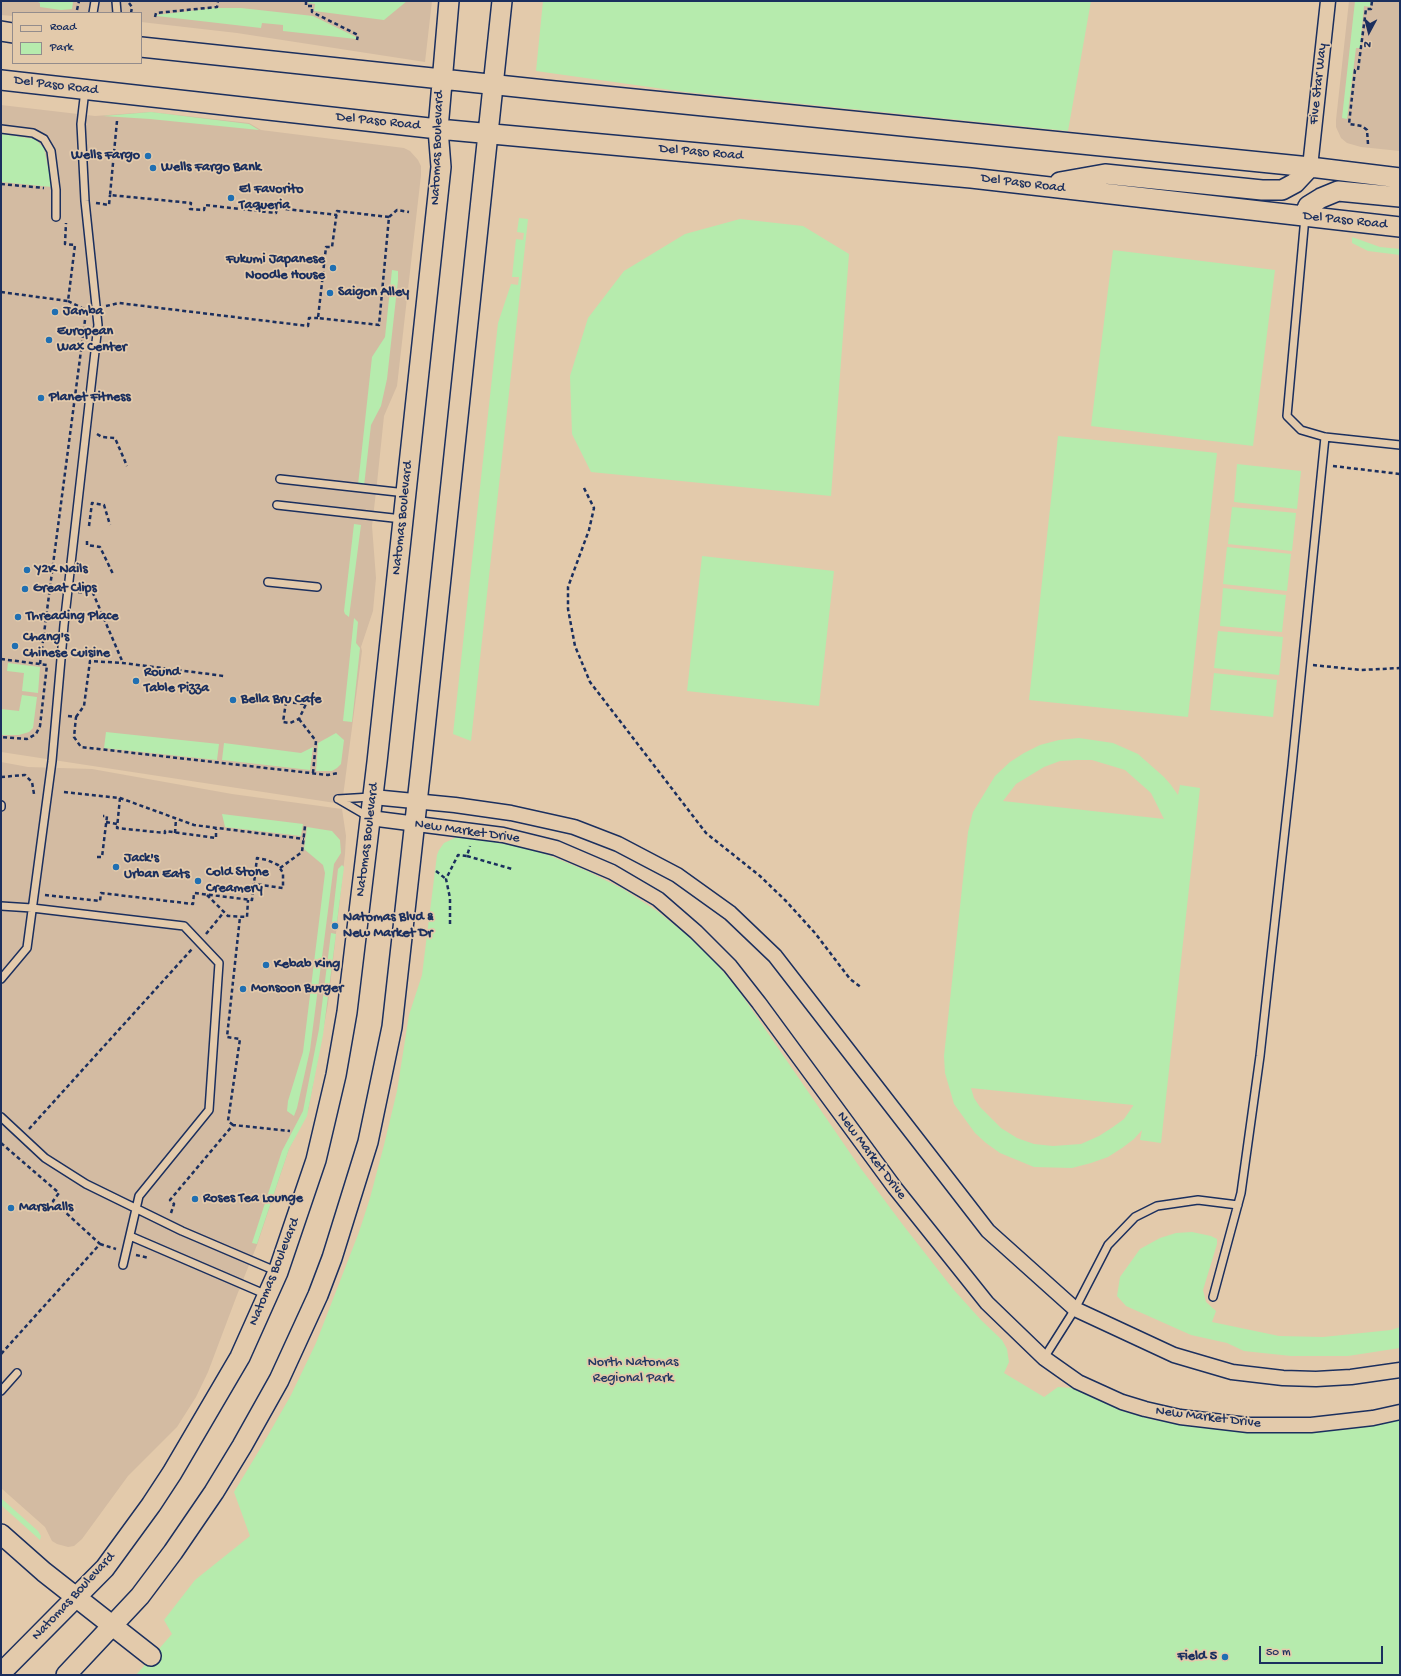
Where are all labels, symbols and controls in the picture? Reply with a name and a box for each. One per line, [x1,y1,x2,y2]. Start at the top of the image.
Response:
legend [12,12,142,64]
north arrow [1349,12,1389,52]
text: Road [50,21,76,35]
text: N [1363,38,1372,50]
text: Park [50,41,73,55]
street label: Five Star Way [1306,42,1332,126]
street label: Del Paso Road [13,73,99,99]
street label: Natomas Boulevard [428,91,448,205]
street label: Del Paso Road [335,109,421,135]
street label: Del Paso Road [658,141,744,165]
place label: Wells Fargo [71,148,140,164]
marker: Wells Fargo [143,151,153,161]
place label: Wells Fargo Bank [161,160,261,176]
marker: Wells Fargo Bank [148,163,158,173]
street label: Del Paso Road [980,171,1066,197]
place label: El Favorito Taqueria [239,182,303,214]
marker: El Favorito Taqueria [226,193,236,203]
street label: Del Paso Road [1302,208,1388,234]
place label: Fukumi Japanese Noodle House [226,252,325,284]
marker: Fukumi Japanese Noodle House [328,263,338,273]
place label: Saigon Alley [338,285,409,301]
marker: Saigon Alley [325,288,335,298]
place label: Jamba [63,304,103,320]
marker: Jamba [50,307,60,317]
place label: European Wax Center [57,324,127,356]
marker: European Wax Center [44,335,54,345]
place label: Planet Fitness [49,390,131,406]
marker: Planet Fitness [36,393,46,403]
street label: Natomas Boulevard [389,460,417,576]
place label: Y2K Nails [35,562,88,578]
marker: Y2K Nails [22,565,32,575]
place label: Great Clips [33,581,97,597]
marker: Great Clips [20,584,30,594]
place label: Threading Place [26,609,119,625]
marker: Threading Place [13,612,23,622]
place label: Chang's Chinese Cuisine [23,630,110,662]
marker: Chang's Chinese Cuisine [10,641,20,651]
place label: Round Table Pizza [144,665,209,698]
marker: Round Table Pizza [131,676,141,686]
place label: Bella Bru Cafe [241,692,322,708]
marker: Bella Bru Cafe [228,695,238,705]
street label: Natomas Boulevard [353,782,383,898]
street label: New Market Drive [413,816,521,848]
place label: Jack's Urban Eats [124,851,190,884]
marker: Jack's Urban Eats [111,862,121,872]
place label: Cold Stone Creamery [206,865,269,898]
marker: Cold Stone Creamery [193,876,203,886]
place label: Natomas Blvd & New Market Dr [343,910,433,942]
marker: Natomas Blvd & New Market Dr [330,921,340,931]
place label: Kebab King [274,957,340,973]
marker: Kebab King [261,960,271,970]
place label: Monsoon Burger [251,981,343,997]
marker: Monsoon Burger [238,984,248,994]
street label: New Market Drive [832,1109,910,1203]
place label: Roses Tea Lounge [203,1191,303,1207]
marker: Roses Tea Lounge [190,1194,200,1204]
place label: Marshalls [19,1200,73,1216]
marker: Marshalls [6,1203,16,1213]
street label: Natomas Boulevard [246,1216,304,1328]
park label: North Natomas Regional Park [588,1355,678,1388]
street label: New Market Drive [1154,1403,1262,1433]
street label: Natomas Boulevard [29,1549,119,1645]
scale bar [1261,1638,1385,1664]
text: 50 m [1266,1646,1291,1660]
place label: Field 5 [1178,1649,1217,1665]
marker: Field 5 [1220,1652,1230,1662]

